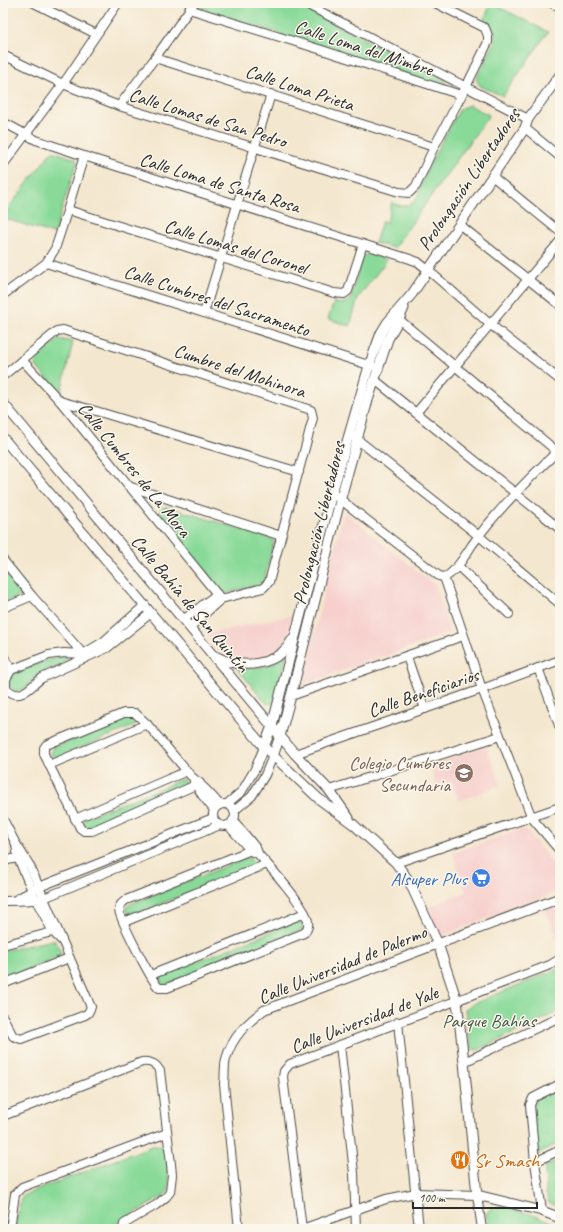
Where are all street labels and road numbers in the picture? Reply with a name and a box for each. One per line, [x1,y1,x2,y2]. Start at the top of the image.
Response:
street label: Calle Loma del Mimbre [292,14,437,82]
street label: Calle Loma Prieta [242,59,359,117]
street label: Calle Lomas de San Pedro [126,83,292,154]
street label: Prolongación Libertadores [412,102,527,255]
street label: Calle Loma de Santa Rosa [137,147,305,219]
street label: Calle Lomas del Coronel [161,214,314,281]
street label: Calle Cumbres del Sacramento [121,260,314,343]
street label: Cumbre del Mohinora [171,338,310,404]
street label: Calle Cumbres de La Mora [72,397,197,543]
street label: Prolongación Libertadores [287,437,351,607]
street label: Calle Bahía de San Quintín [126,530,255,678]
street label: Calle Beneficiarios [365,662,483,723]
street label: Calle Universidad de Palermo [255,920,431,1010]
street label: Calle Universidad de Yale [287,980,443,1059]

